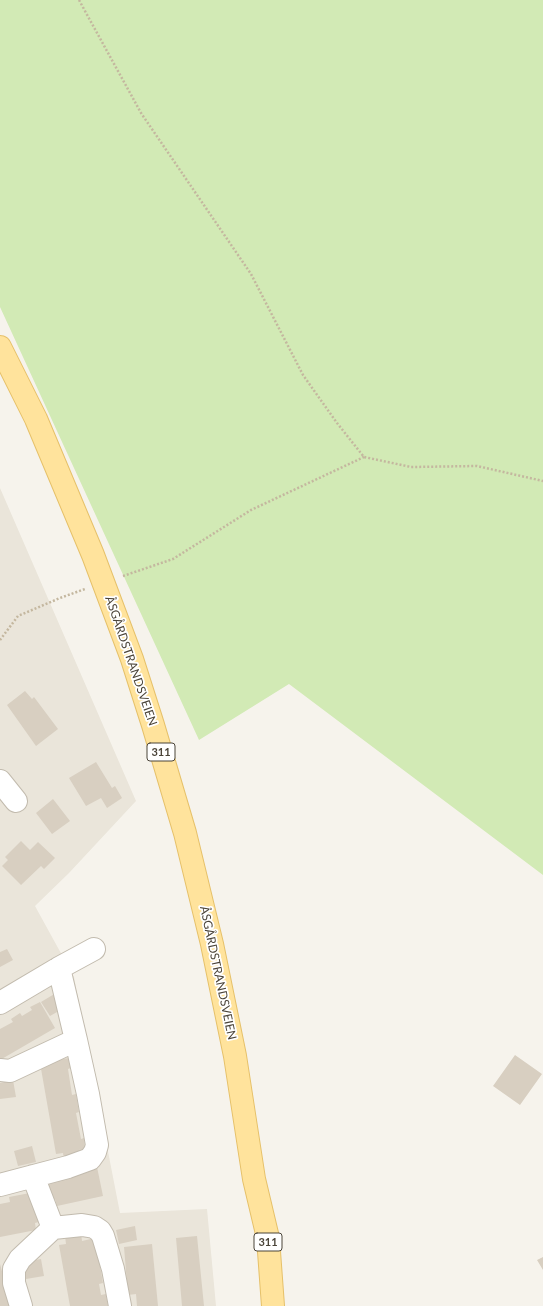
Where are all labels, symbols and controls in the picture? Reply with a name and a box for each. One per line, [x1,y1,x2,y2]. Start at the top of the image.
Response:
street label: ÅSGÅRDSTRANDSVEIEN [102,594,160,728]
road number: 311 [147,743,175,761]
street label: ÅSGÅRDSTRANDSVEIEN [197,905,239,1041]
road number: 311 [254,1233,282,1251]

